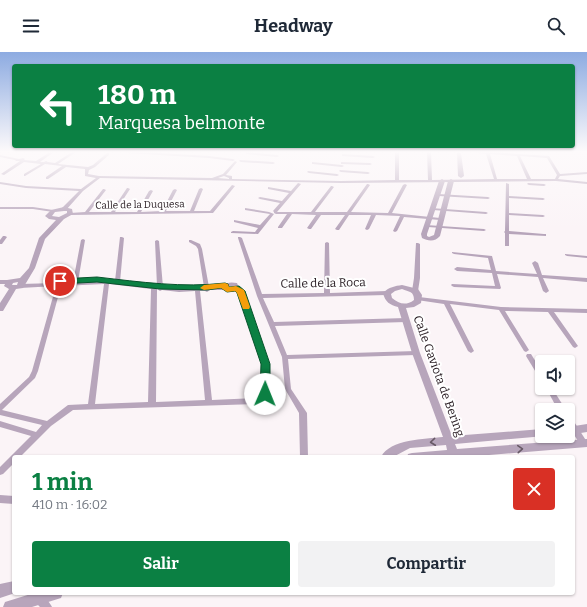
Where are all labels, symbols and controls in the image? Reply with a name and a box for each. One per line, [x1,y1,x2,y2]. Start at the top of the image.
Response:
icon: menu [20,15,42,37]
text: Headway [254,15,333,37]
icon: search [545,15,567,37]
text: 180 m [98,78,176,111]
icon: left [32,80,84,132]
text: Marquesa belmonte [98,112,265,134]
street label: Calle de la Duquesa [95,198,185,212]
pin [43,264,77,298]
icon: arrive [49,270,71,292]
street label: Calle de la Roca [280,275,366,291]
street label: Calle Gaviota de Bering [411,313,468,439]
map controls [535,355,575,443]
button: sound [535,355,575,395]
position arrow [244,373,286,415]
button: layers [535,403,575,443]
one-way arrow [430,437,436,446]
one-way arrow [517,445,523,454]
text: 1 min [32,468,93,496]
button: close [513,468,555,510]
text: 410 m · 16:02 [32,497,107,512]
button: Salir [32,541,290,587]
button: Compartir [298,541,555,587]

